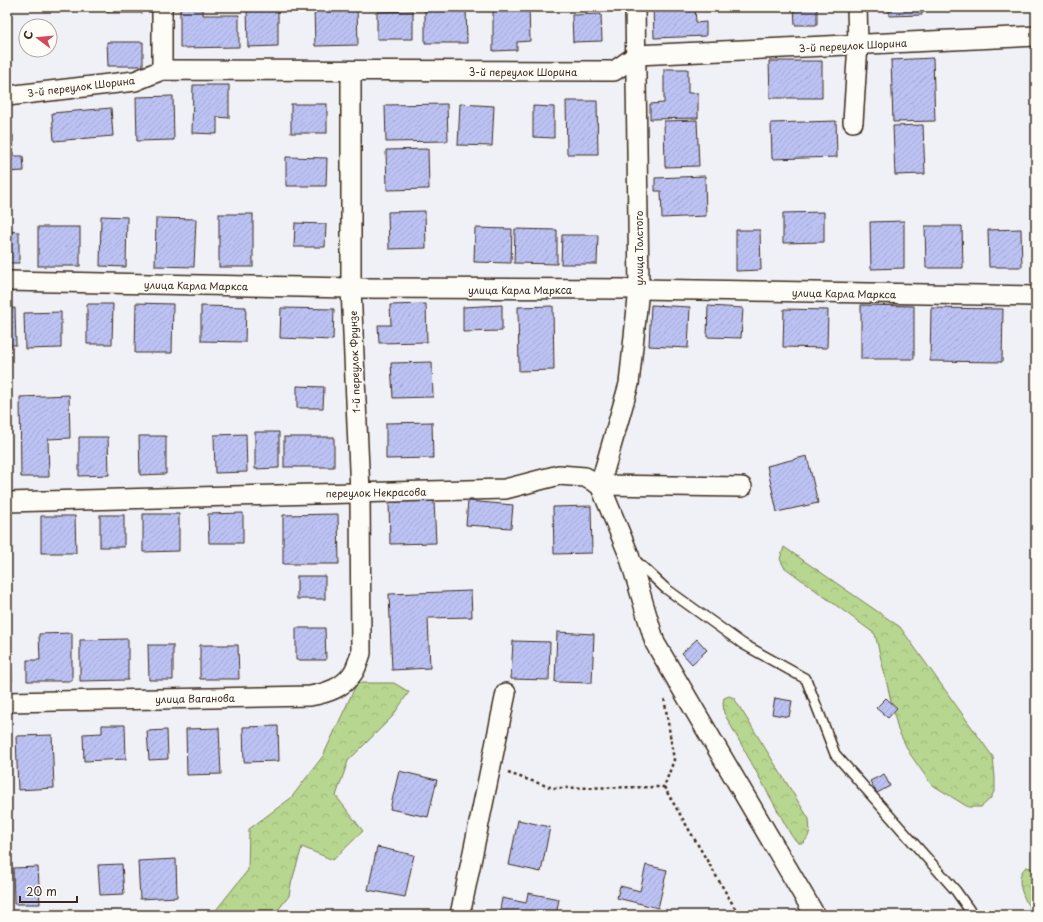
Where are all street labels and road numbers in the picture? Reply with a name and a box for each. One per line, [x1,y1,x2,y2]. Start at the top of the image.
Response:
street label: 3-й переулок Шорина [798,35,908,56]
street label: 3-й переулок Шорина [469,64,578,80]
street label: 3-й переулок Шорина [26,72,137,101]
street label: улица Толстого [631,210,646,285]
street label: улица Карла Маркса [144,277,249,293]
street label: улица Карла Маркса [468,282,573,297]
street label: улица Карла Маркса [792,285,897,301]
street label: 1-й переулок Фрунзе [345,310,364,413]
street label: переулок Некрасова [326,484,427,501]
street label: улица Ваганова [155,690,236,706]

